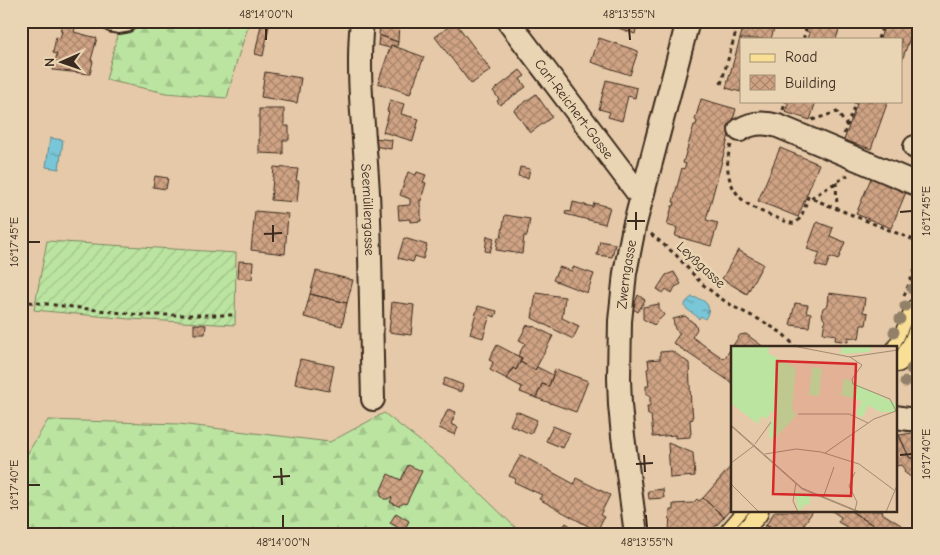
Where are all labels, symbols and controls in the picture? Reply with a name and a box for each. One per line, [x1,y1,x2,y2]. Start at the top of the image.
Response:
text: 48°14'00"N [239,7,293,21]
text: 48°13'55"N [603,7,655,21]
north arrow [38,38,88,88]
legend [740,38,902,102]
text: Road [785,48,817,66]
street label: Carl-Reichert-Gasse [531,55,618,162]
text: N [41,58,58,67]
text: Building [785,74,836,92]
street label: Seemüllergasse [358,163,379,256]
text: 16°17'45"E [919,186,933,236]
text: 16°17'45"E [7,217,21,267]
street label: Zwerngasse [613,238,640,310]
street label: Leyßgasse [673,238,729,292]
inset map [731,346,898,512]
text: 16°17'40"E [919,429,933,479]
text: 16°17'40"E [7,460,21,510]
text: 48°14'00"N [256,535,310,549]
text: 48°13'55"N [621,535,673,549]

